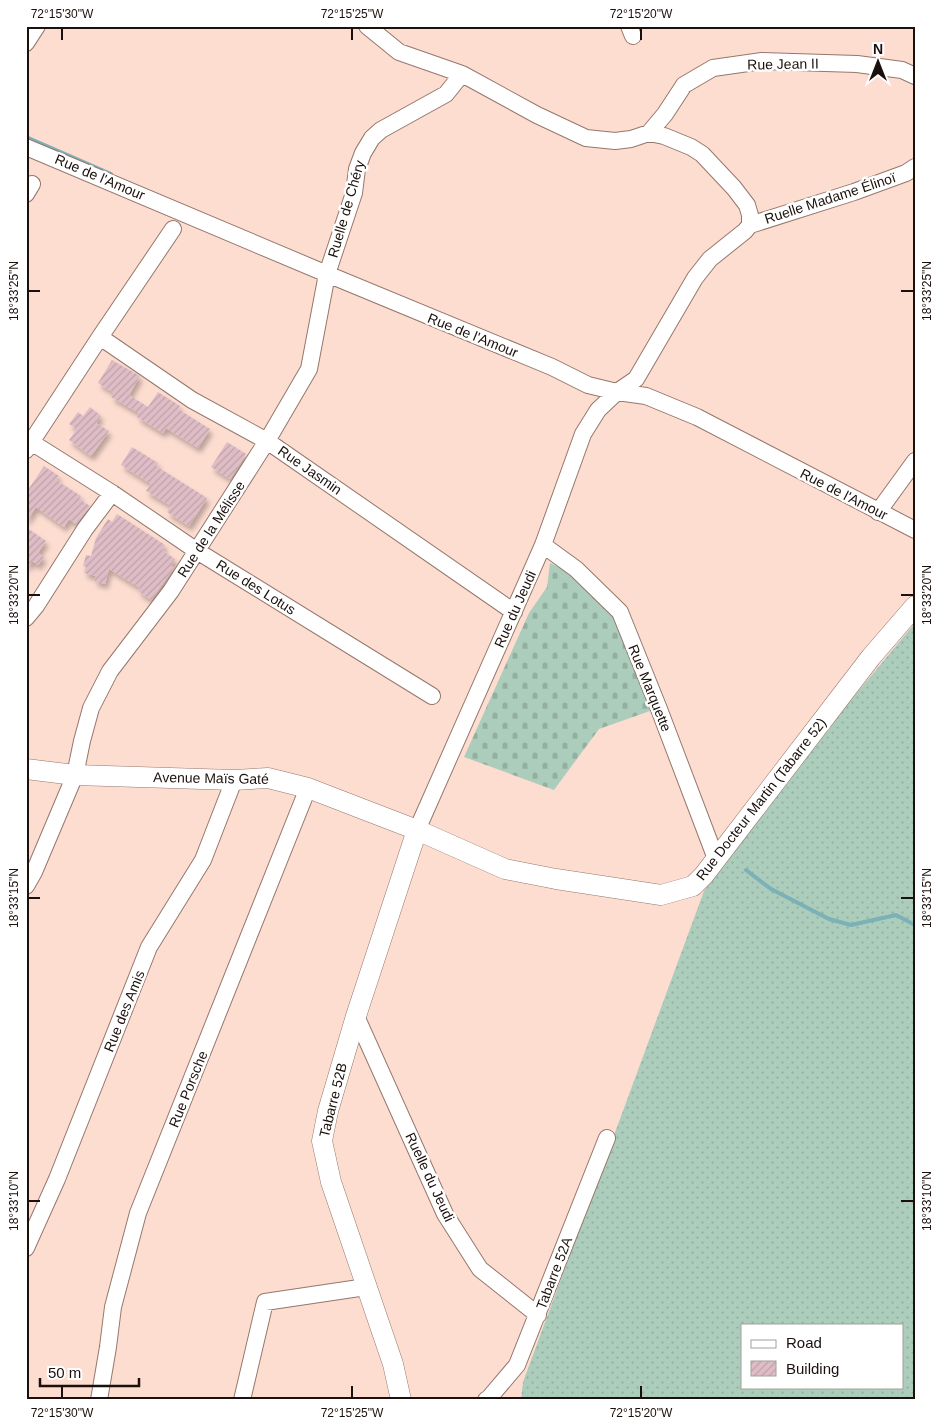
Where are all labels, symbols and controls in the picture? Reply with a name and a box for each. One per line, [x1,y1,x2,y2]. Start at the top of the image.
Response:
text: 72°15'30"W [31,7,94,21]
text: 72°15'25"W [321,7,384,21]
text: 72°15'20"W [610,7,673,21]
north arrow [854,38,904,88]
text: N [873,41,883,57]
street label: Rue Jean II [747,55,819,73]
street label: Rue de l'Amour [53,151,148,203]
street label: Ruelle de Chéry [324,159,368,259]
street label: Ruelle Madame Élinoï [762,169,898,227]
text: 18°33'25"N [7,261,21,321]
text: 18°33'25"N [920,261,934,321]
street label: Rue de l'Amour [425,310,521,361]
street label: Rue Jasmin [275,442,345,498]
street label: Rue de l'Amour [798,465,891,523]
street label: Rue de la Mélisse [174,478,248,580]
street label: Rue des Lotus [213,556,299,618]
text: 18°33'20"N [7,565,21,625]
text: 18°33'20"N [920,565,934,625]
street label: Rue du Jeudi [491,568,539,650]
street label: Rue Marquette [625,642,675,734]
street label: Rue Docteur Martin (Tabarre 52) [693,715,829,883]
street label: Avenue Maïs Gaté [153,769,269,787]
text: 18°33'15"N [7,868,21,928]
text: 18°33'15"N [920,868,934,928]
street label: Rue des Amis [100,968,148,1054]
street label: Rue Porsche [165,1048,211,1130]
street label: Tabarre 52B [316,1061,350,1139]
street label: Ruelle du Jeudi [402,1130,458,1224]
text: 18°33'10"N [7,1171,21,1231]
text: 18°33'10"N [920,1171,934,1231]
street label: Tabarre 52A [533,1234,575,1311]
legend [741,1324,904,1388]
text: Road [786,1334,822,1351]
scale bar [40,1356,139,1388]
text: Building [786,1360,839,1377]
text: 50 m [48,1364,81,1381]
text: 72°15'30"W [31,1406,94,1420]
text: 72°15'25"W [321,1406,384,1420]
text: 72°15'20"W [610,1406,673,1420]

